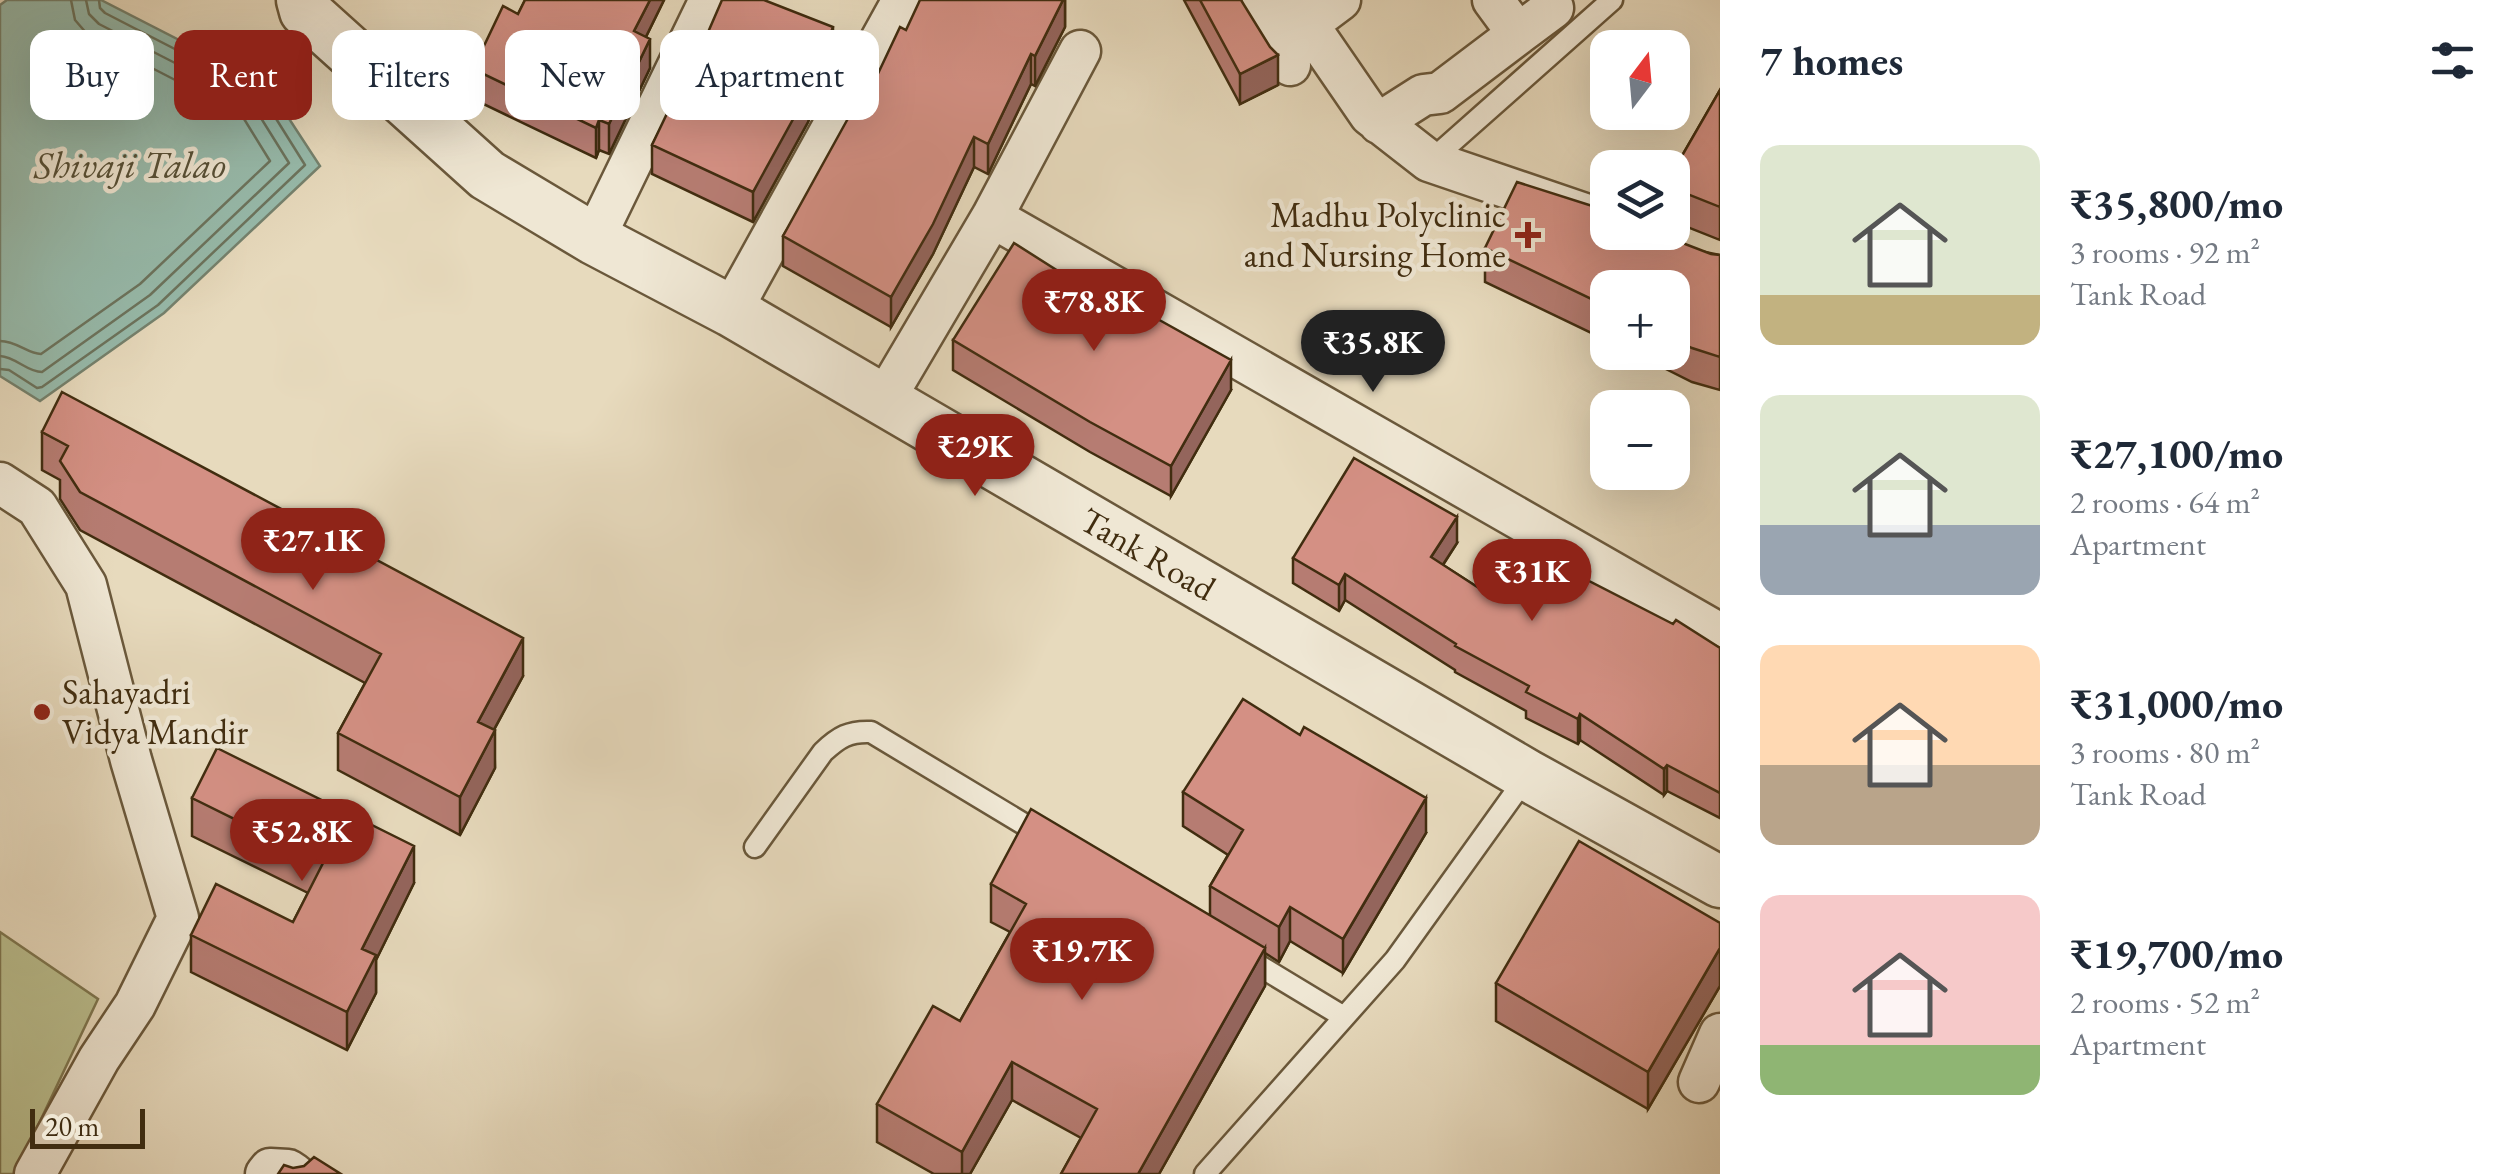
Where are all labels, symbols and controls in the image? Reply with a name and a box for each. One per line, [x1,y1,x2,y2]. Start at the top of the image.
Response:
chip: Buy [30,30,154,120]
chip: Rent [174,30,312,120]
chip: Filters [332,30,485,120]
chip: New [505,30,640,120]
chip: Apartment [660,30,879,120]
north arrow [1590,30,1690,130]
map controls [1590,30,1690,490]
text: 7 homes [1760,33,1903,88]
icon: filters [2425,33,2480,88]
water label: Shivaji Talao [33,140,226,189]
button: layers [1590,150,1690,250]
text: ₹35,800/mo [2070,176,2283,231]
icon: home [1840,185,1960,305]
place label: Madhu Polyclinic and Nursing Home [1244,192,1506,277]
marker: Madhu Polyclinic and Nursing Home [1515,222,1541,248]
text: 3 rooms · 92 m² [2070,231,2260,273]
pin: ₹78.8K [1013,269,1175,354]
button: + [1590,270,1690,370]
text: Tank Road [2070,273,2206,315]
text: ₹78.8K [1044,280,1144,322]
pin: ₹35.8K [1292,310,1454,395]
text: ₹35.8K [1323,321,1423,363]
button: − [1590,390,1690,490]
pin: ₹29K [916,414,1034,499]
text: ₹29K [937,425,1013,467]
text: ₹27,100/mo [2070,426,2283,481]
icon: home [1840,435,1960,555]
text: 2 rooms · 64 m² [2070,481,2260,523]
street label: Tank Road [1073,497,1224,610]
pin: ₹27.1K [232,508,394,593]
text: ₹27.1K [263,519,363,561]
text: Apartment [2070,523,2206,565]
pin: ₹31K [1473,539,1591,624]
text: ₹31K [1494,550,1570,592]
place label: Sahayadri Vidya Mandir [62,669,248,754]
text: ₹31,000/mo [2070,676,2283,731]
icon: home [1840,685,1960,805]
marker: Sahayadri Vidya Mandir [31,701,53,723]
text: 3 rooms · 80 m² [2070,731,2260,773]
text: Tank Road [2070,773,2206,815]
pin: ₹52.8K [221,799,383,884]
text: ₹52.8K [252,810,352,852]
pin: ₹19.7K [1001,918,1163,1003]
text: ₹19,700/mo [2070,926,2283,981]
text: ₹19.7K [1032,929,1132,971]
icon: home [1840,935,1960,1055]
text: 2 rooms · 52 m² [2070,981,2260,1023]
text: Apartment [2070,1023,2206,1065]
scale bar [30,1104,145,1148]
text: 20 m [45,1108,99,1144]

